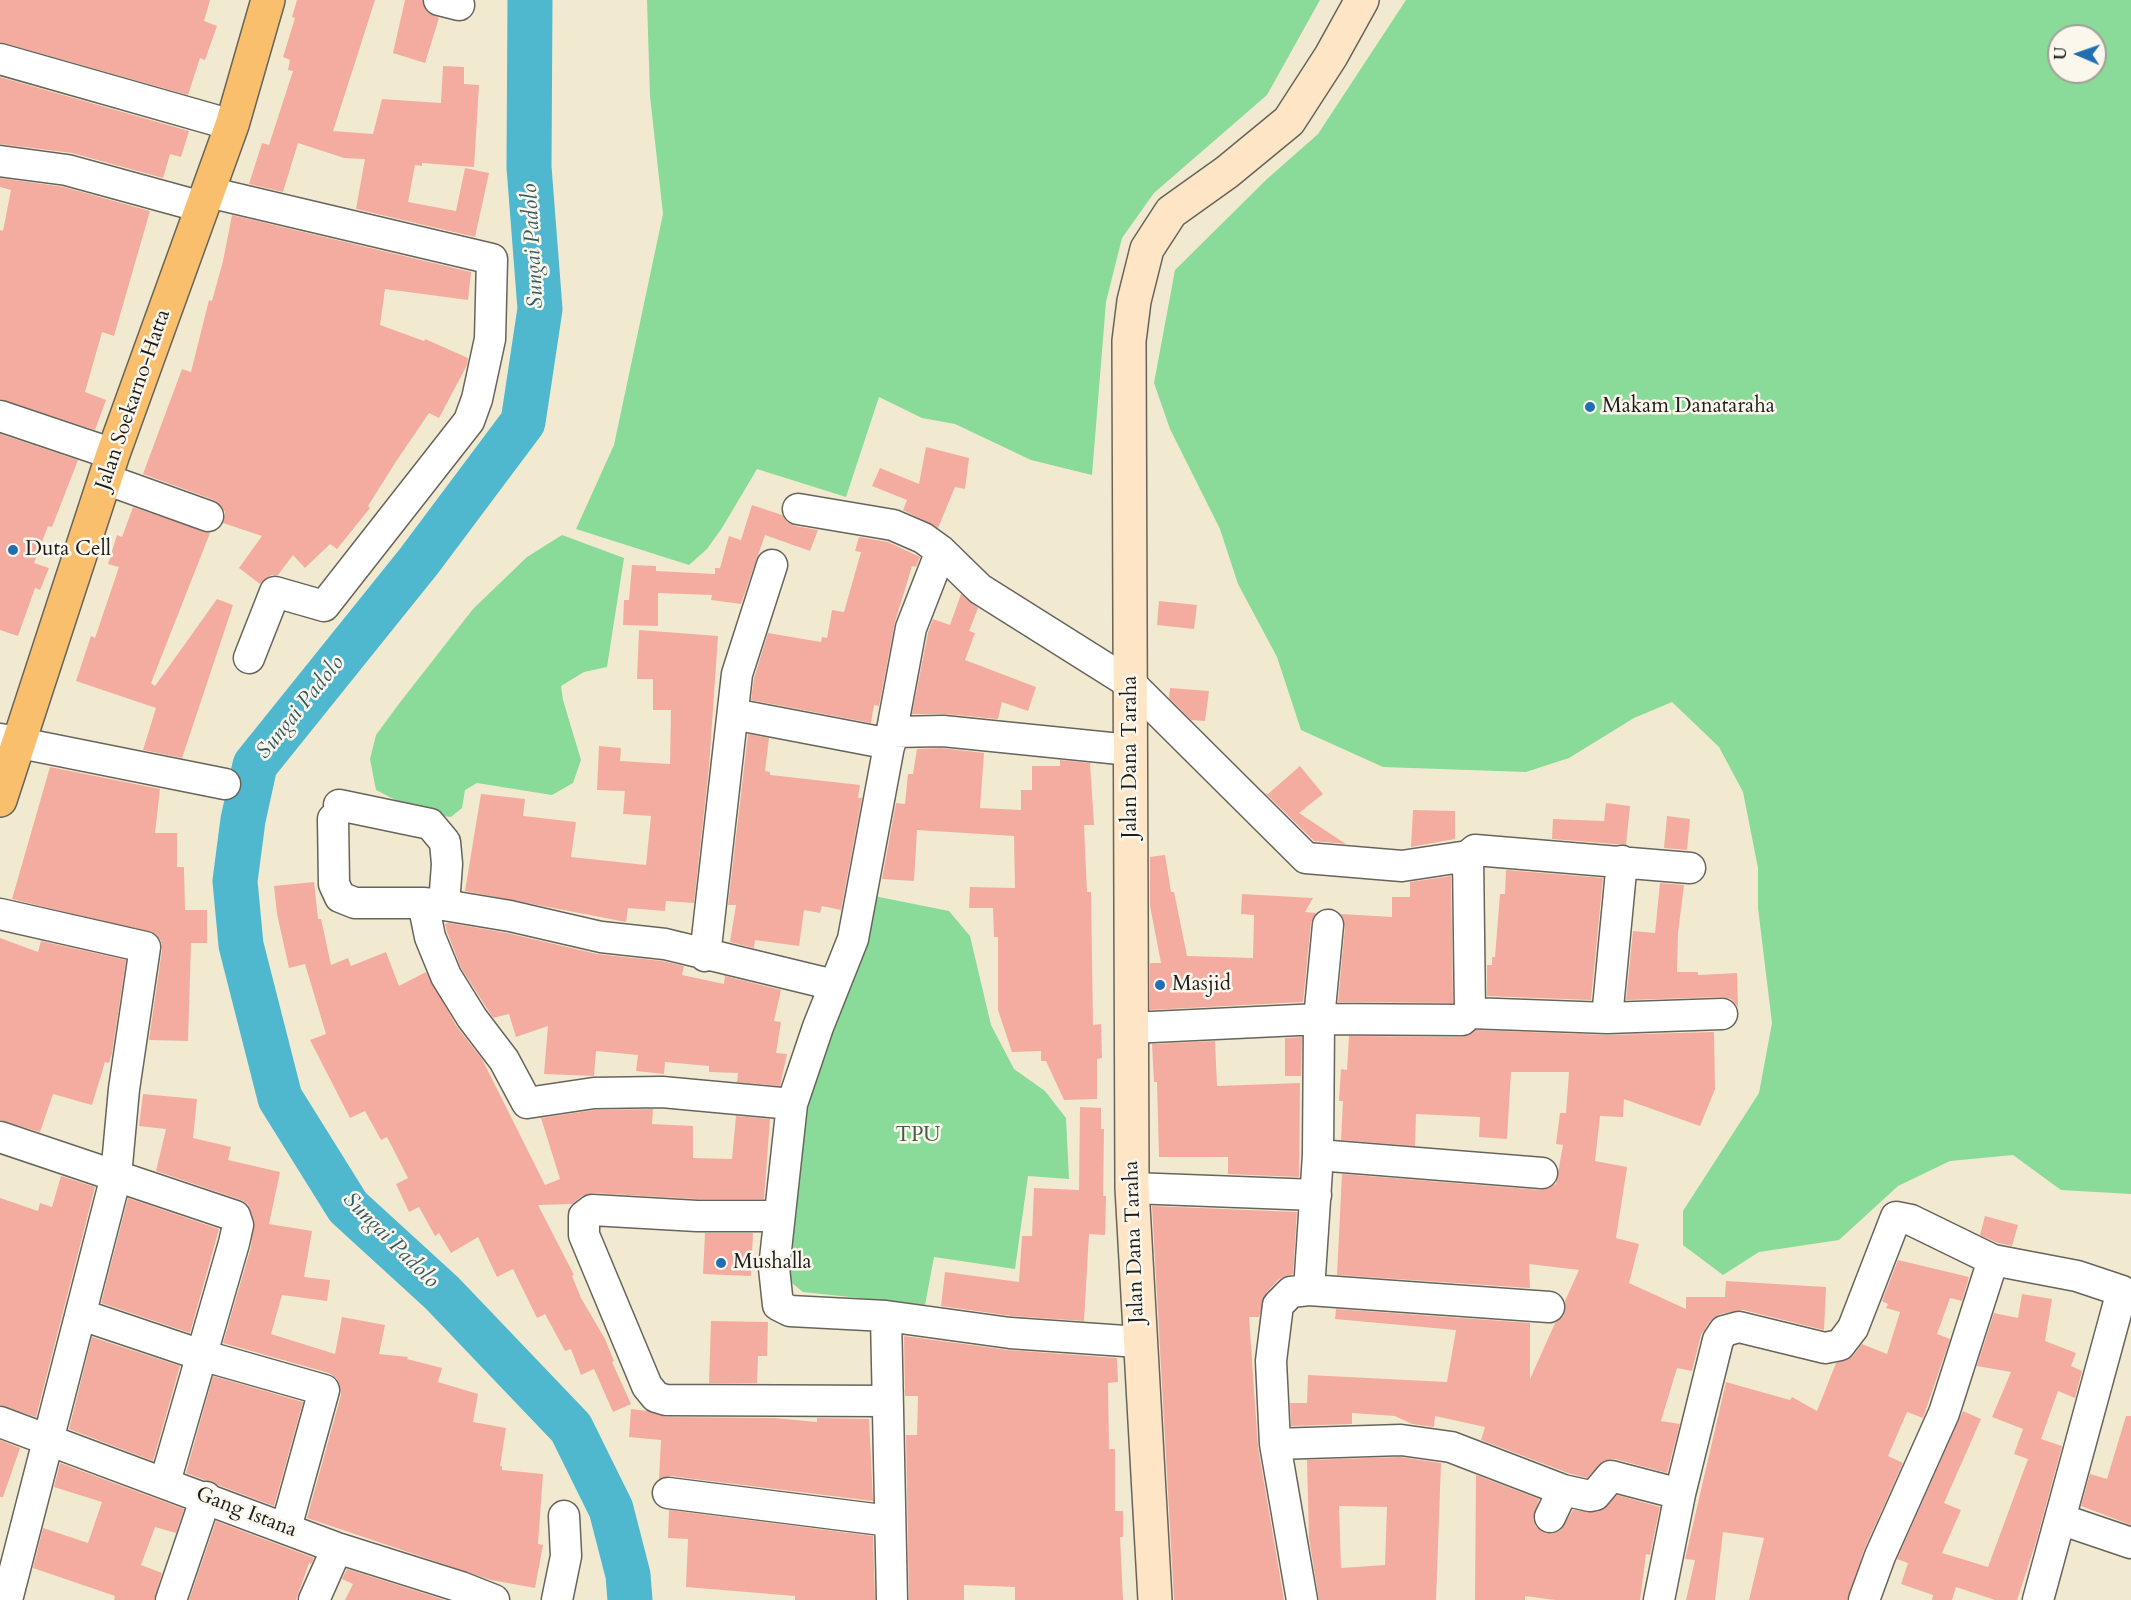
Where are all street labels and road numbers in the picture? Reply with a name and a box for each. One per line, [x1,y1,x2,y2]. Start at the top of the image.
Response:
street label: Jalan Soekarno-Hatta [91,306,177,494]
street label: Jalan Dana Taraha [1118,676,1144,838]
street label: Jalan Dana Taraha [1120,1160,1150,1324]
street label: Gang Istana [192,1482,300,1544]

